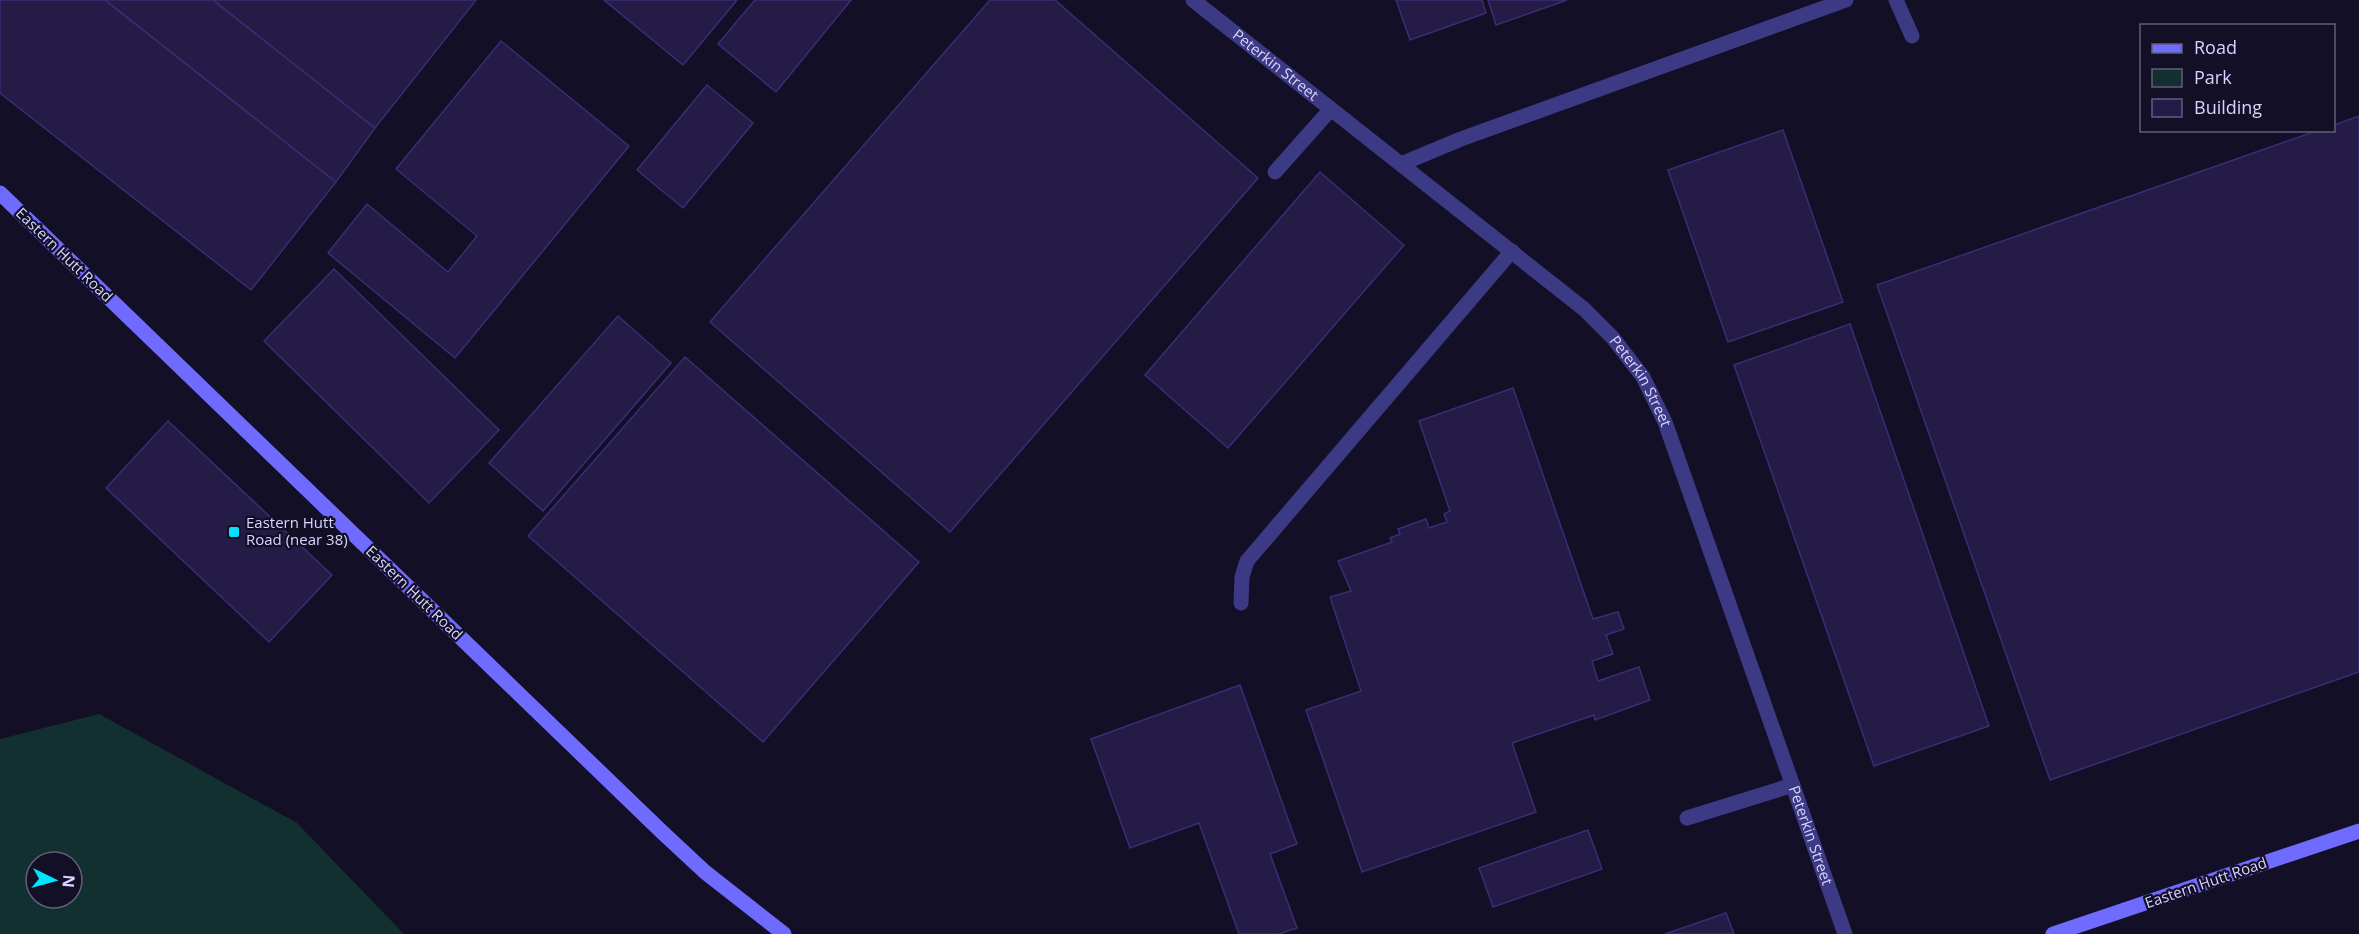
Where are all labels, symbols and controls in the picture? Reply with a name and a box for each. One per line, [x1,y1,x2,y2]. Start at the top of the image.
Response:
street label: Peterkin Street [1229,24,1323,104]
legend [2140,24,2335,132]
text: Road [2194,35,2237,59]
text: Park [2194,65,2232,89]
text: Building [2194,95,2262,119]
street label: Eastern Hutt Road [12,203,117,306]
street label: Peterkin Street [1606,331,1677,429]
place label: Eastern Hutt Road (near 38) [246,512,348,549]
marker: Eastern Hutt Road (near 38) [227,525,241,539]
street label: Eastern Hutt Road [362,541,467,644]
street label: Peterkin Street [1785,783,1838,888]
north arrow [24,850,84,910]
street label: Eastern Hutt Road [2142,852,2269,912]
text: N [57,874,80,889]

